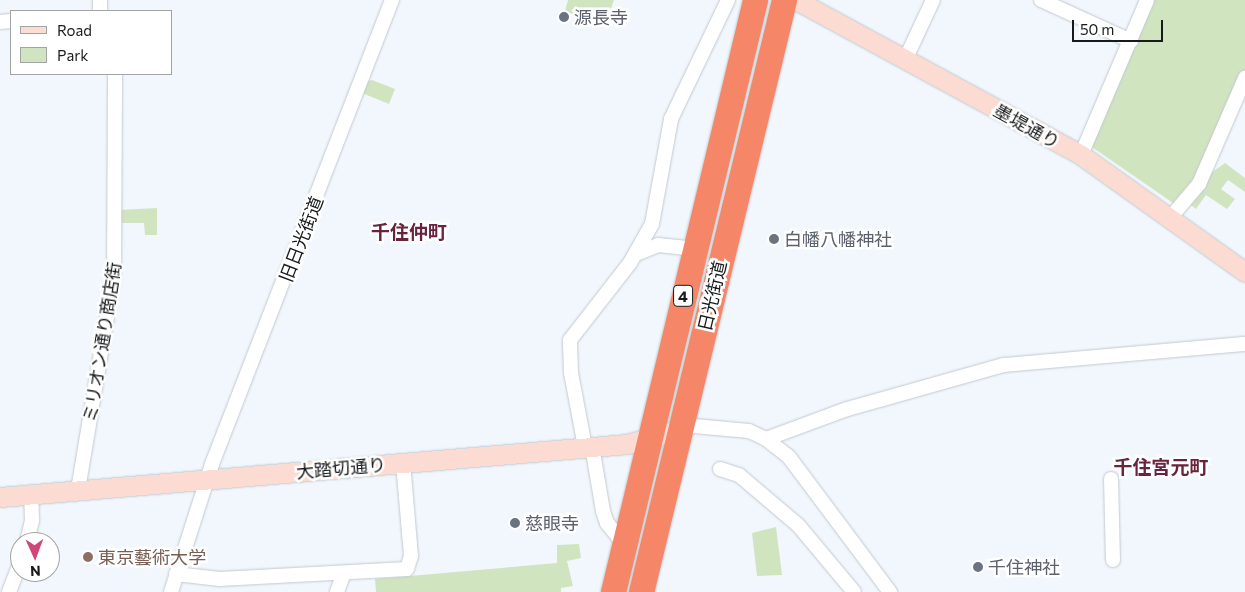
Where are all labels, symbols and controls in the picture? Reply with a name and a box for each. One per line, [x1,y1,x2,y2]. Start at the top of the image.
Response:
place label: 源長寺 [574,6,628,28]
legend [10,10,172,75]
scale bar [1075,10,1166,42]
marker: 源長寺 [558,11,570,23]
text: 50 m [1080,20,1114,38]
text: Road [57,21,92,39]
text: Park [57,46,88,64]
street label: 墨堤通り [990,99,1064,153]
street label: 旧日光街道 [275,193,327,285]
district label: 千住仲町 [371,221,447,243]
place label: 白幡八幡神社 [784,228,892,250]
marker: 白幡八幡神社 [768,233,780,245]
street label: 日光街道 [693,258,731,334]
street label: ミリオン通り商店街 [79,260,125,424]
road number: 4 [673,282,693,310]
street label: 大踏切通り [295,453,387,483]
district label: 千住宮元町 [1114,456,1208,478]
place label: 慈眼寺 [525,512,579,534]
marker: 慈眼寺 [509,517,521,529]
north arrow [10,532,60,582]
place label: 東京藝術大学 [98,546,206,568]
marker: 東京藝術大学 [82,551,94,563]
place label: 千住神社 [988,556,1060,578]
marker: 千住神社 [972,561,984,573]
text: N [30,563,41,580]

